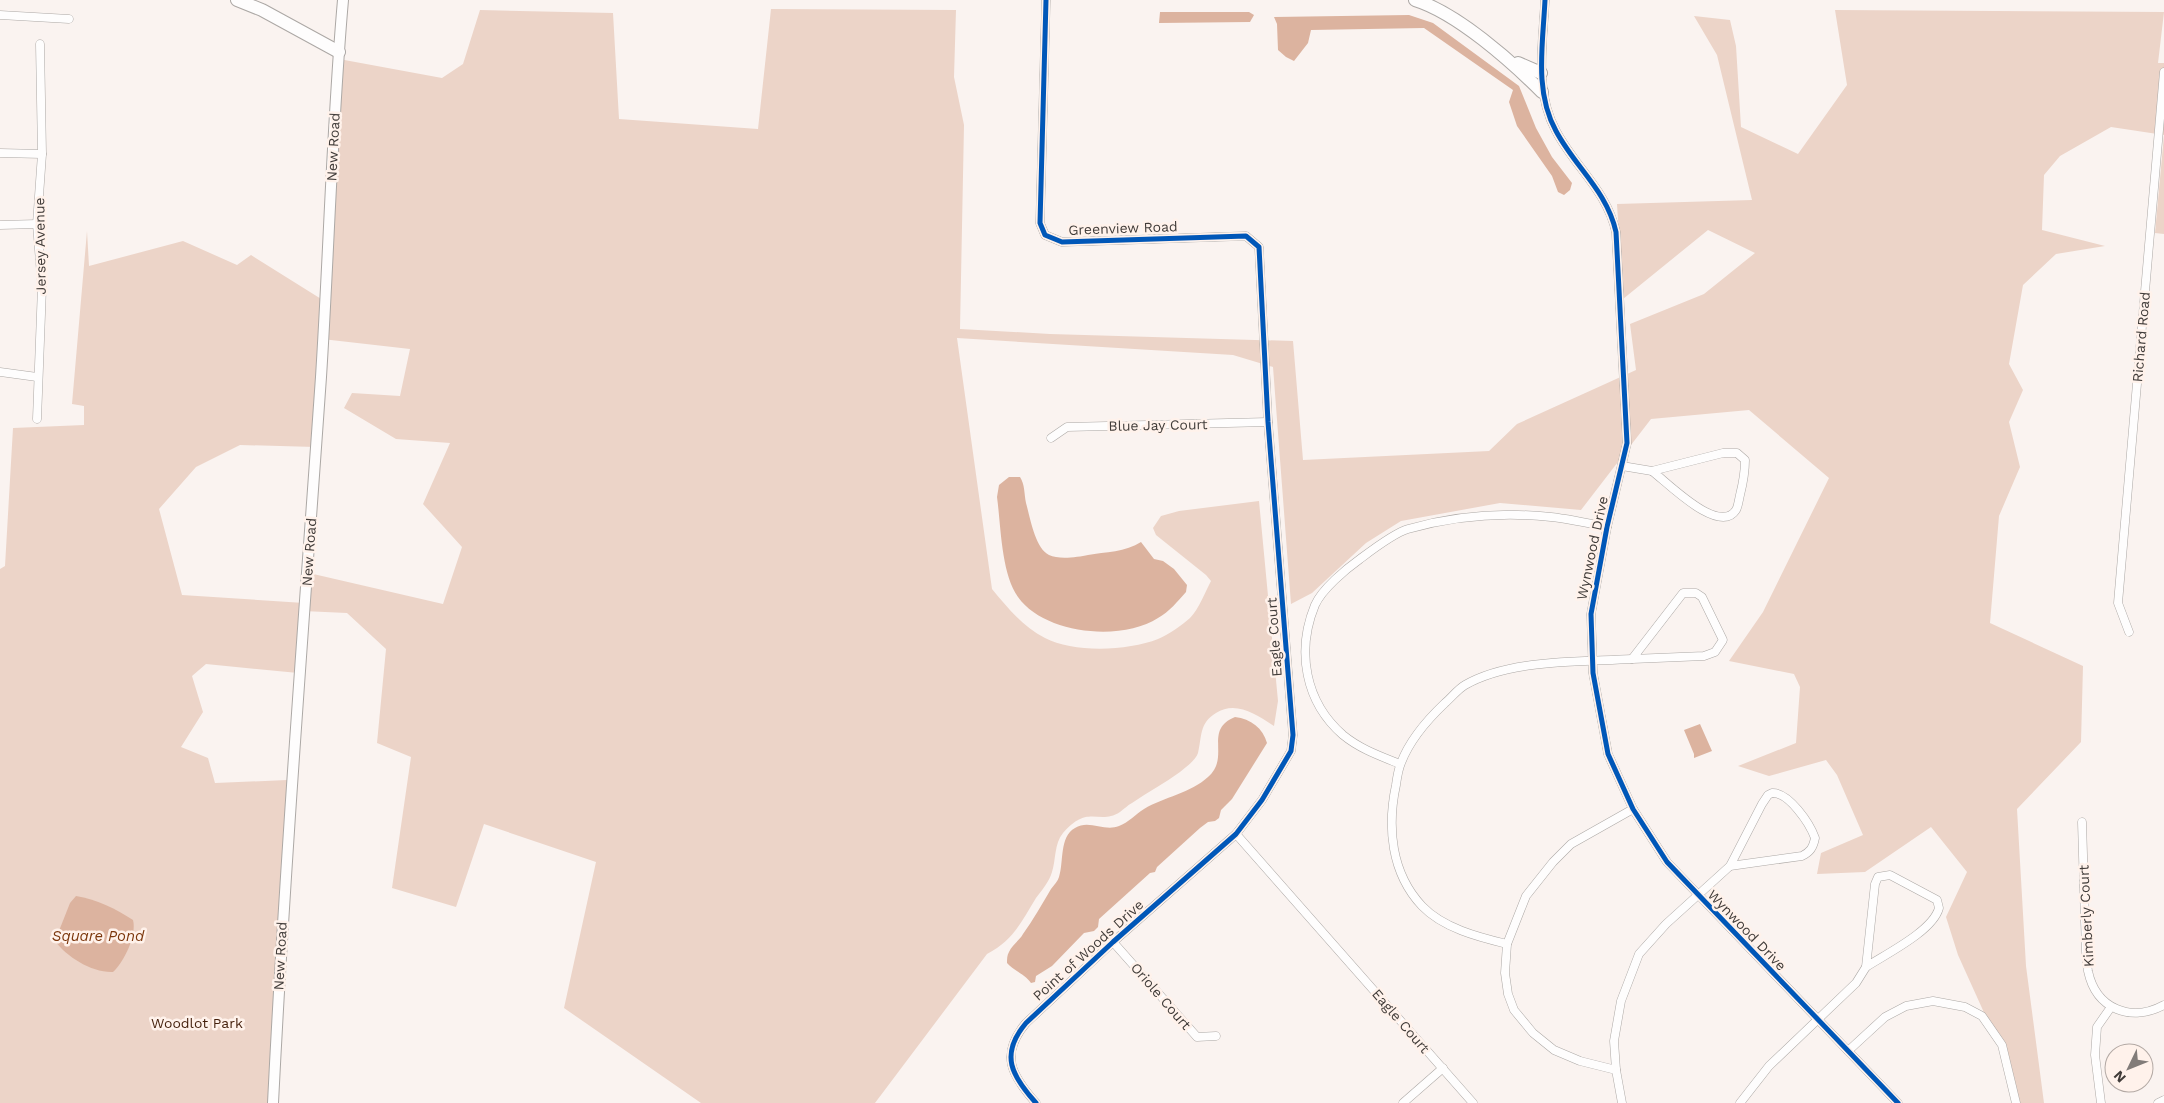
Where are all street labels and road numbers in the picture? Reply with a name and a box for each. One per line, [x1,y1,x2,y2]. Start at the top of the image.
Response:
street label: New Road [323,112,343,182]
street label: Jersey Avenue [31,197,49,295]
street label: Greenview Road [1068,218,1178,238]
street label: Richard Road [2129,291,2153,383]
street label: Blue Jay Court [1108,416,1208,434]
street label: Wynwood Drive [1573,495,1611,601]
street label: New Road [299,517,319,587]
street label: Eagle Court [1263,597,1285,677]
street label: Kimberly Court [2075,864,2097,967]
street label: Wynwood Drive [1704,886,1790,974]
street label: Point of Woods Drive [1030,896,1146,1004]
street label: New Road [270,921,290,991]
street label: Oriole Court [1128,959,1194,1033]
street label: Eagle Court [1369,986,1433,1056]

